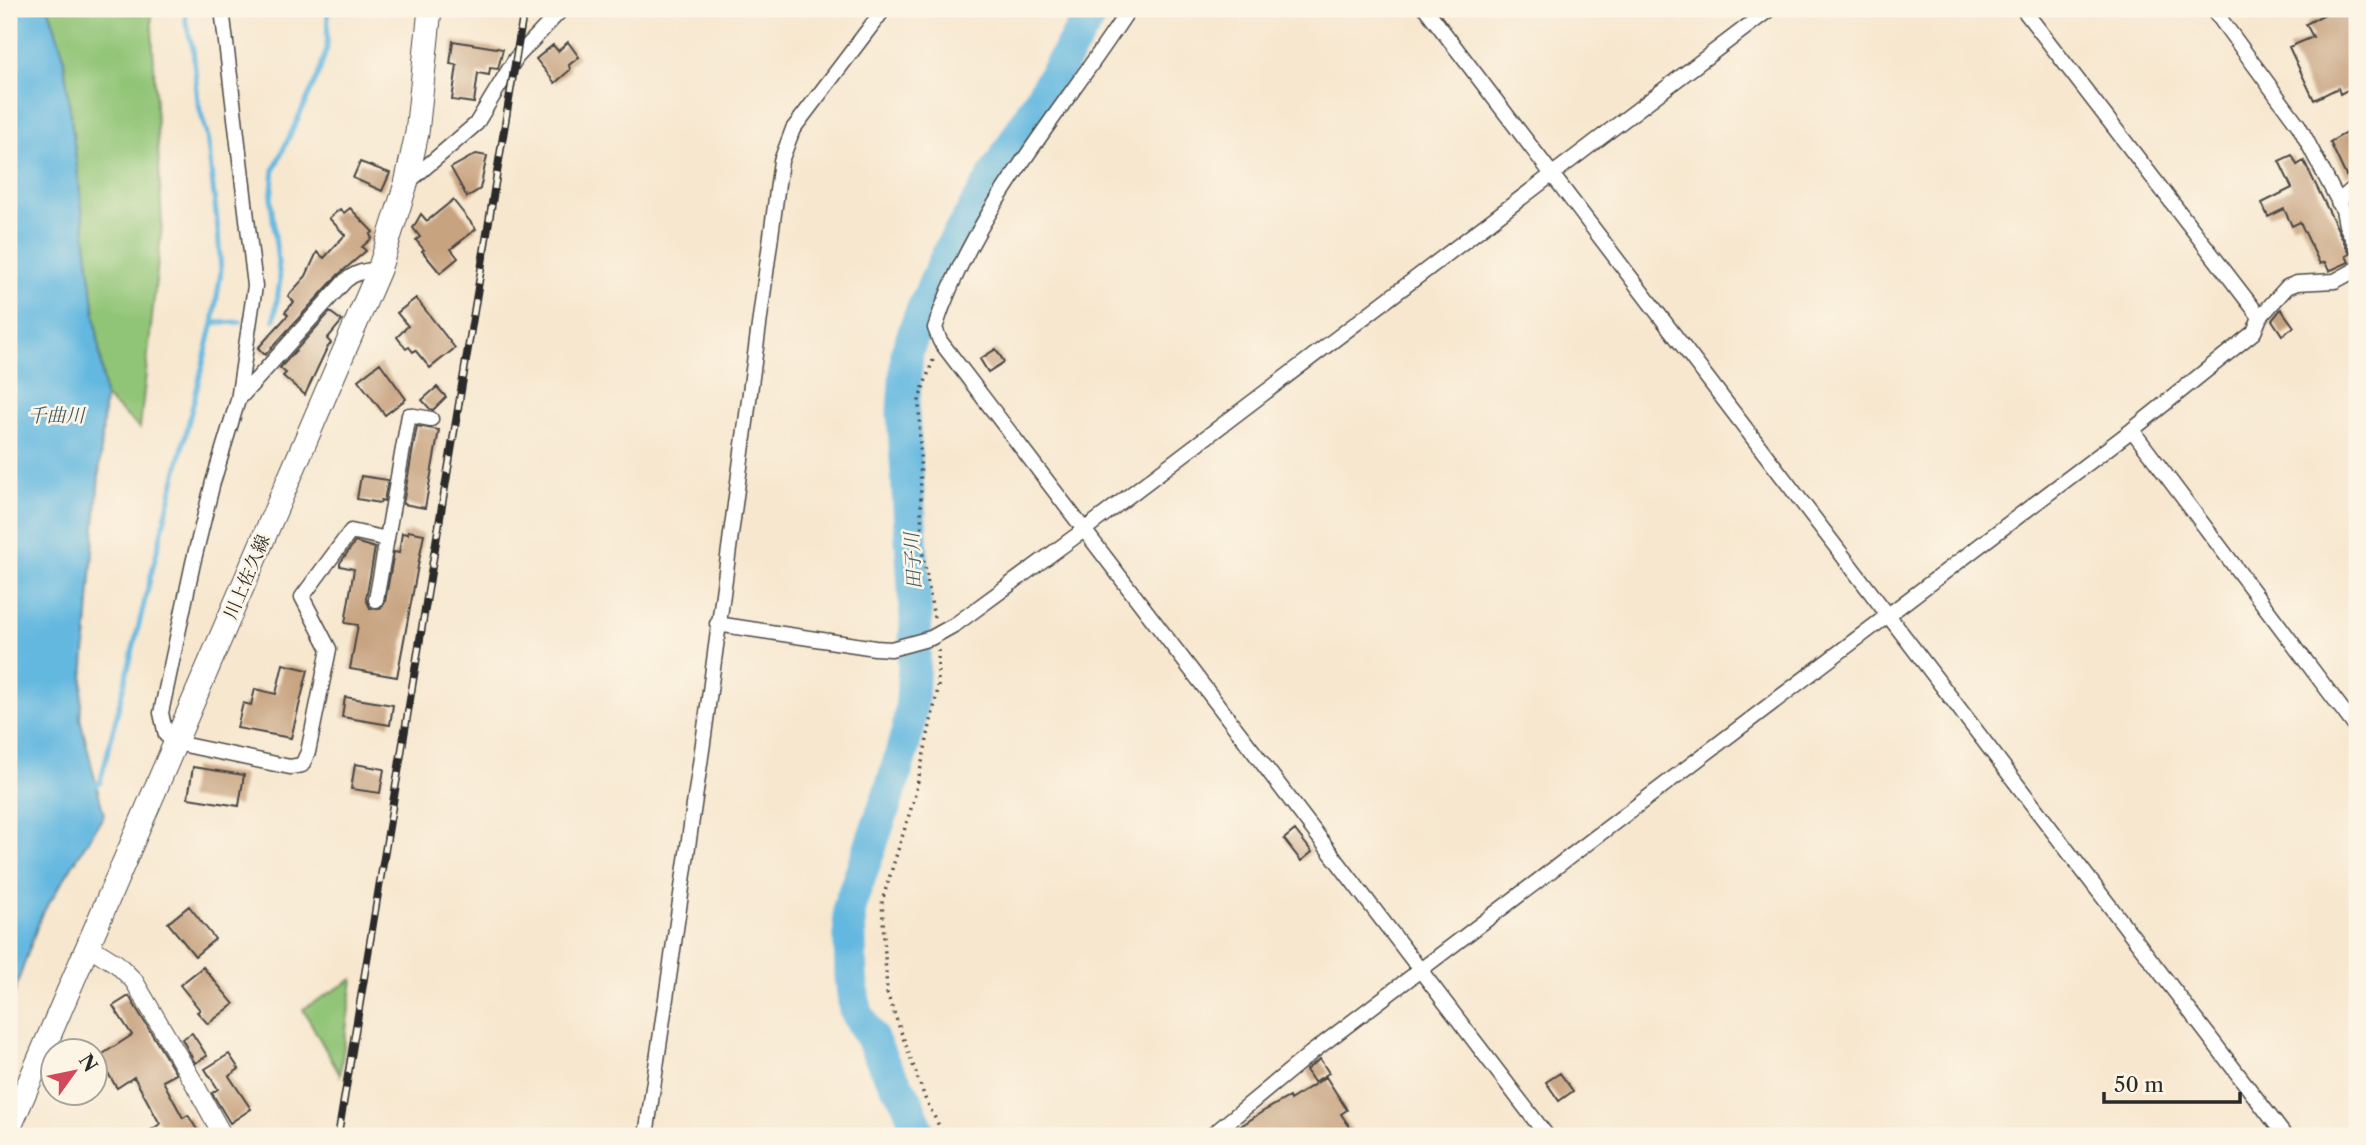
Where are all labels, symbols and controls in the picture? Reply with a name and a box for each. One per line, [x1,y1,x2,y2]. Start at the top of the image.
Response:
water label: 千曲川 [27,404,86,427]
water label: 田子川 [900,530,926,590]
street label: 川上佐久線 [219,531,275,623]
north arrow [38,1036,108,1106]
text: N [74,1050,102,1076]
scale bar [2104,1061,2240,1105]
text: 50 m [2114,1072,2164,1097]

